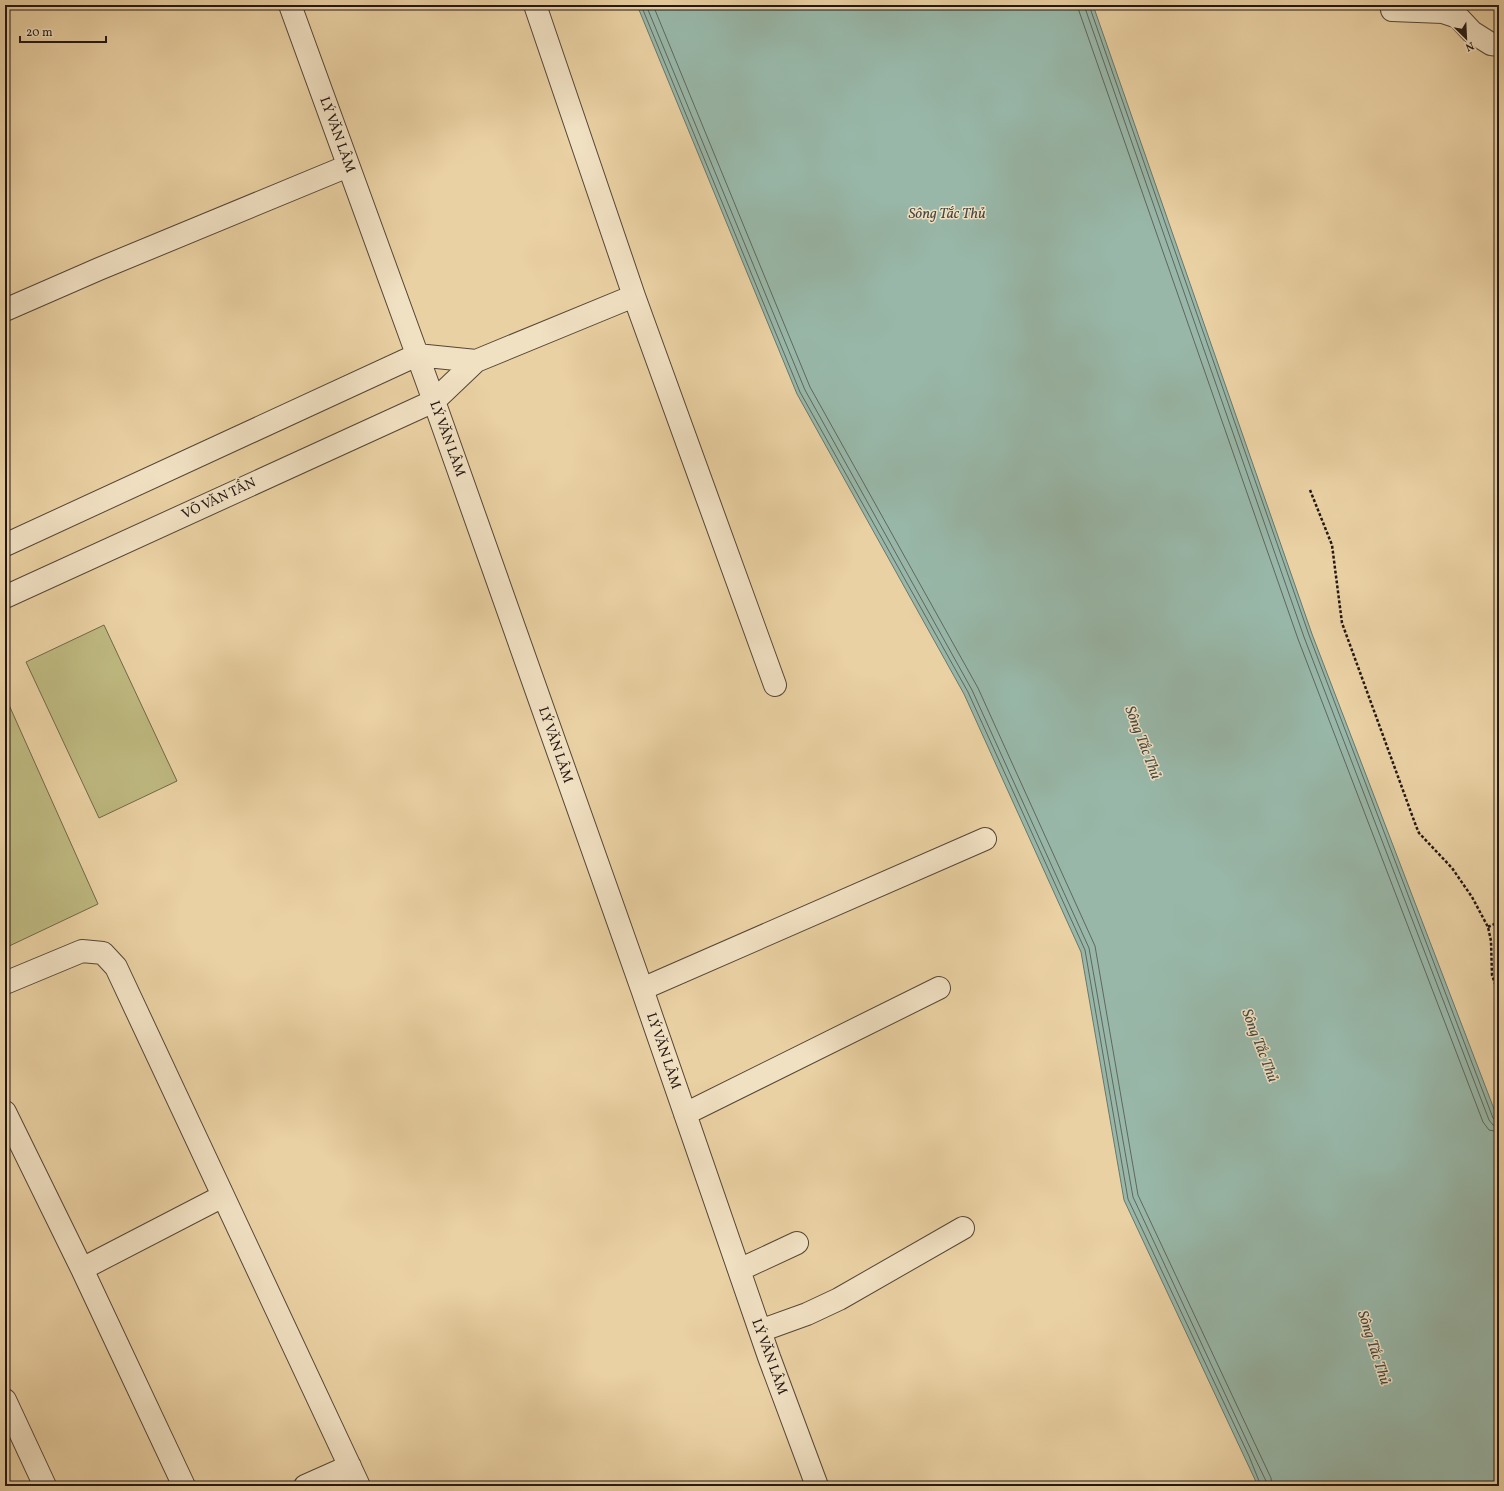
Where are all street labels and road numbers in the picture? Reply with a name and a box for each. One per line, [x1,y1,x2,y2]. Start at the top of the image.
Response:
street label: LÝ VĂN LÂM [314,94,360,176]
street label: LÝ VĂN LÂM [424,398,470,480]
street label: VÕ VĂN TẦN [178,472,259,524]
street label: LÝ VĂN LÂM [533,704,578,786]
street label: LÝ VĂN LÂM [641,1010,686,1092]
street label: LÝ VĂN LÂM [746,1316,792,1398]

